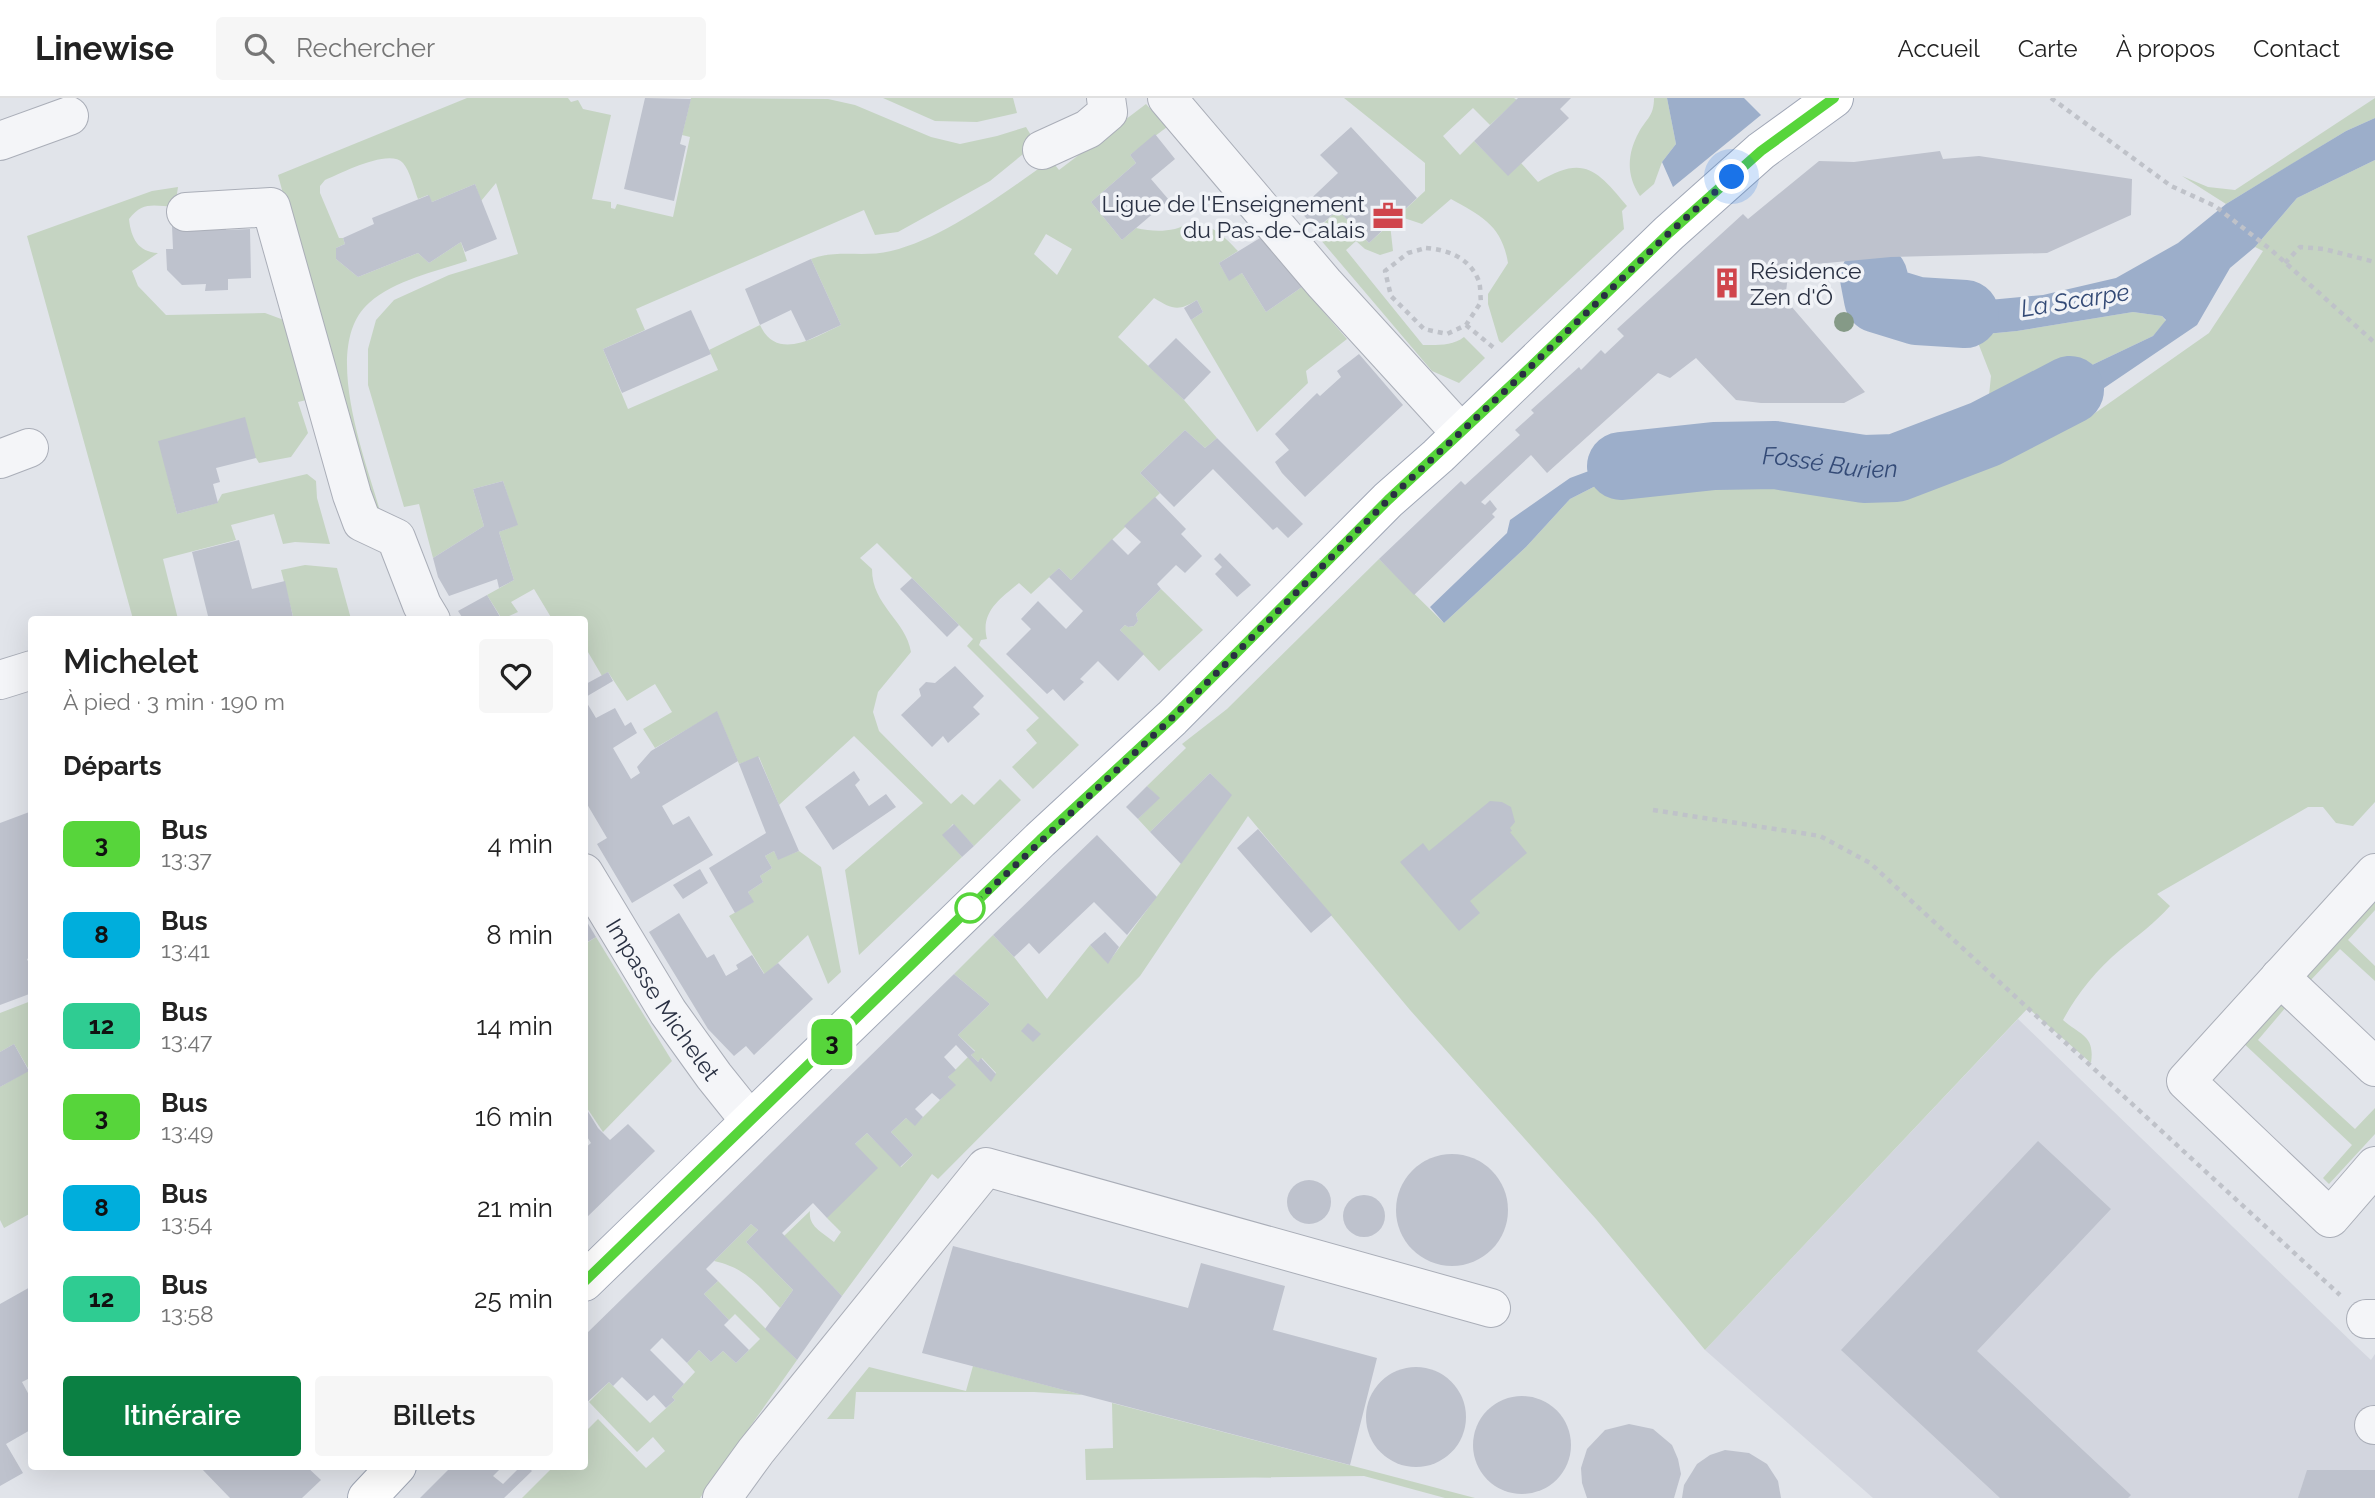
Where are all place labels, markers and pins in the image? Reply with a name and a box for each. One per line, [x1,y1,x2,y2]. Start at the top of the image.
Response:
place label: Ligue de l'Enseignement du Pas-de-Calais [1102,190,1365,243]
office icon: Ligue de l'Enseignement du Pas-de-Calais [1371,199,1405,233]
place label: Résidence Zen d'Ô [1750,257,1862,310]
building icon: Résidence Zen d'Ô [1710,266,1744,300]
unlabelled marker [955,893,985,923]

